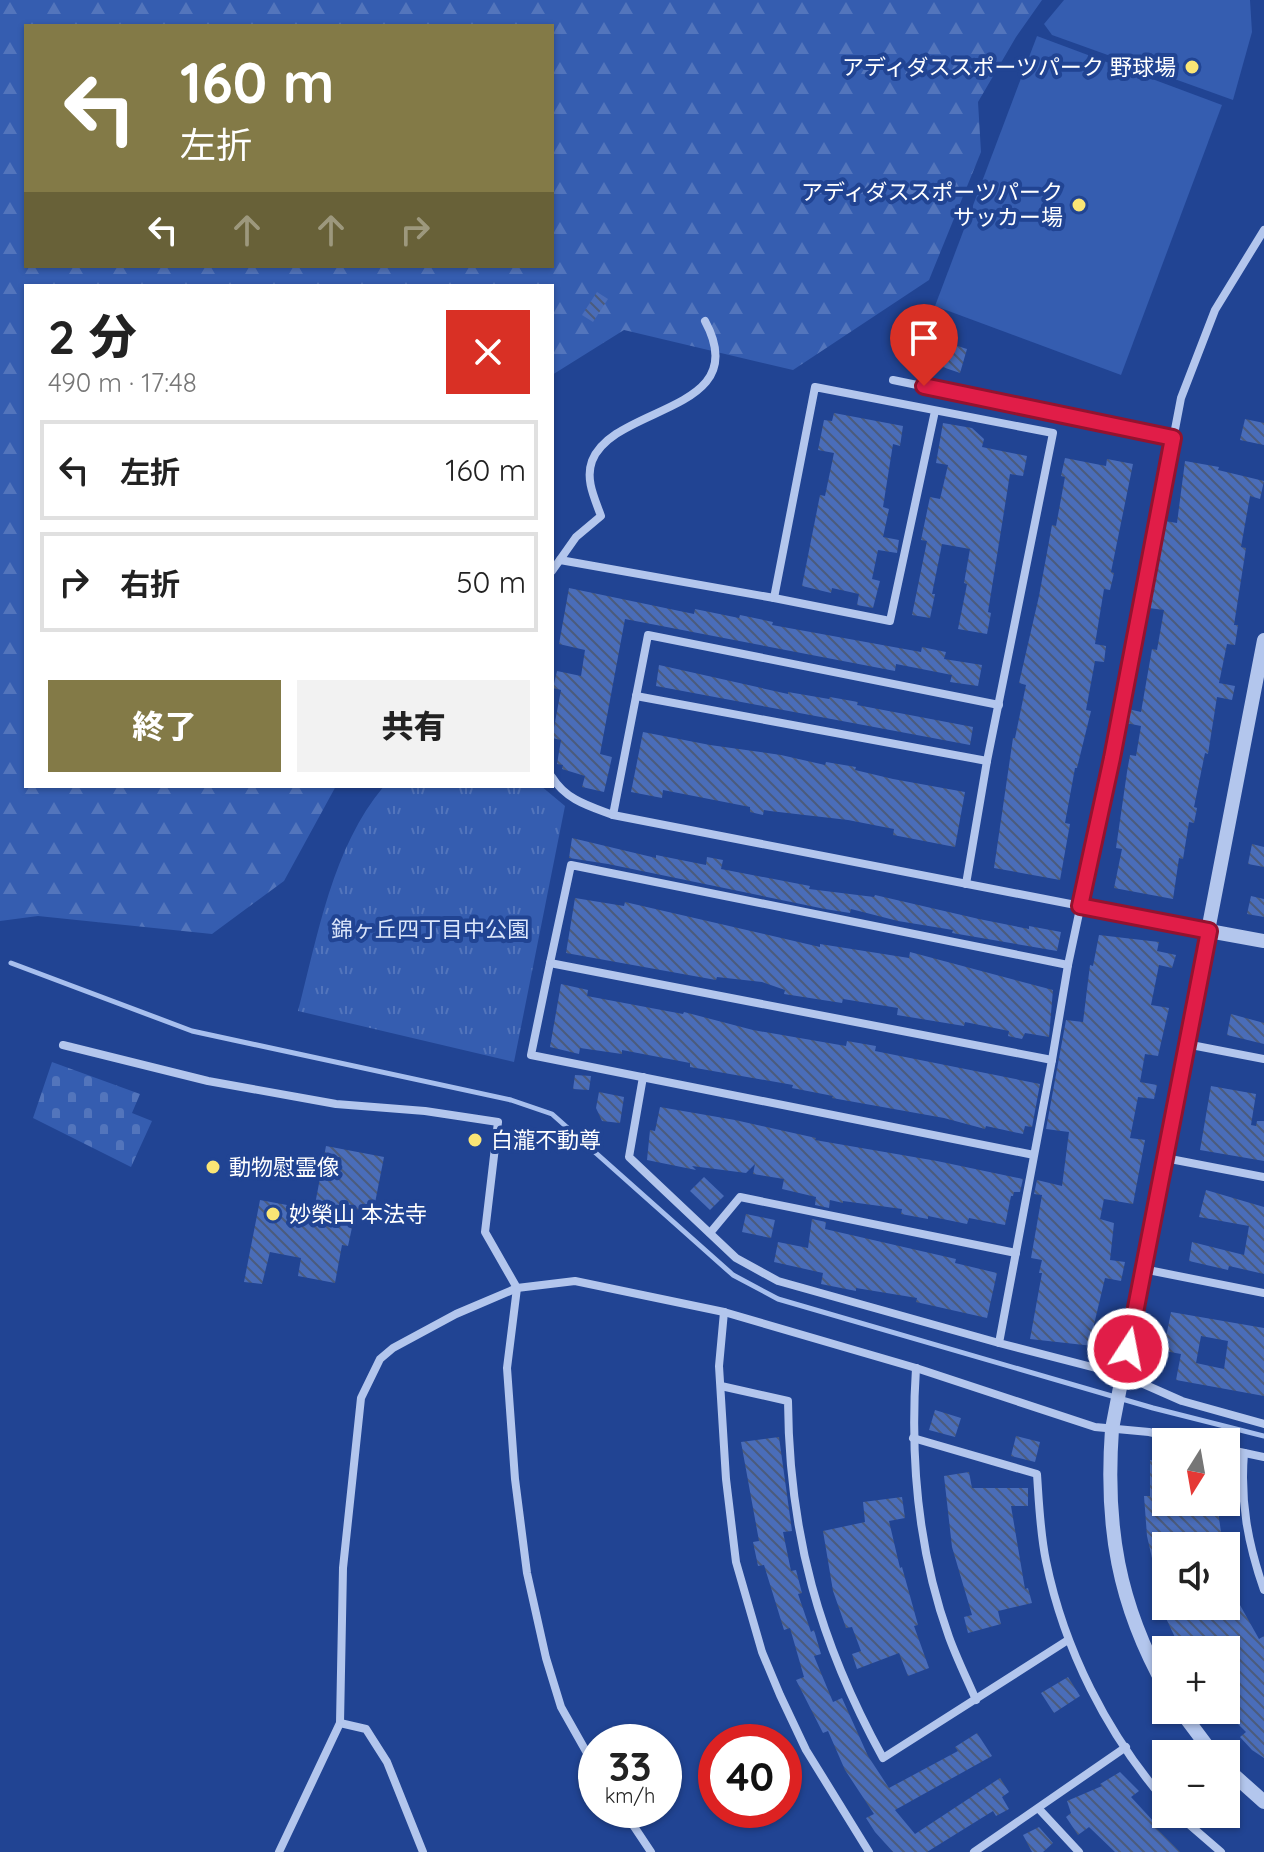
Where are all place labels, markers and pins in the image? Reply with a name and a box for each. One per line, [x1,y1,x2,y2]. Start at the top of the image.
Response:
place label: アディダススポーツパーク 野球場 [842,53,1176,81]
marker: アディダススポーツパーク 野球場 [1183,58,1201,76]
place label: アディダススポーツパーク サッカー場 [801,178,1063,231]
marker: アディダススポーツパーク サッカー場 [1070,196,1088,214]
pin [890,304,958,386]
place label: 白瀧不動尊 [491,1126,601,1154]
marker: 白瀧不動尊 [466,1131,484,1149]
place label: 動物慰霊像 [229,1153,339,1181]
marker: 動物慰霊像 [204,1158,222,1176]
place label: 妙榮山 本法寺 [289,1200,427,1228]
marker: 妙榮山 本法寺 [264,1205,282,1223]

